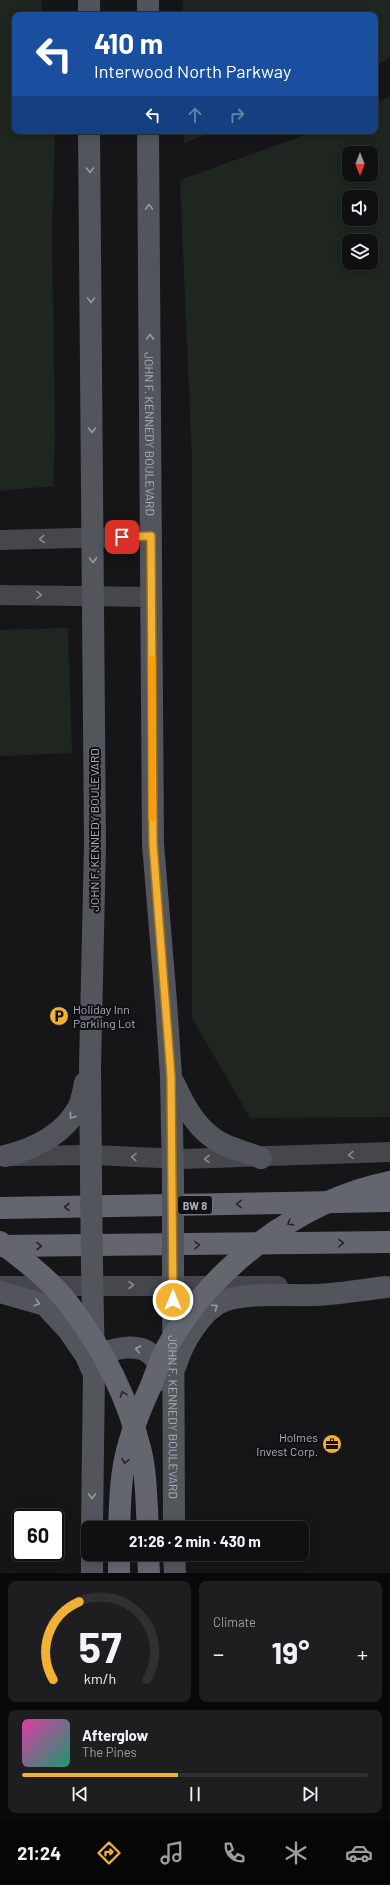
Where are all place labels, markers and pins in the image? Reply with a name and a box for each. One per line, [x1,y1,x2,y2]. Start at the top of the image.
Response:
pin [105,520,139,554]
place label: Holiday Inn Parkiing Lot [73,1002,136,1030]
parking icon: Holiday Inn Parkiing Lot [48,1005,70,1027]
place label: Holmes Invest Corp. [256,1430,318,1458]
office icon: Holmes Invest Corp. [321,1433,343,1455]

